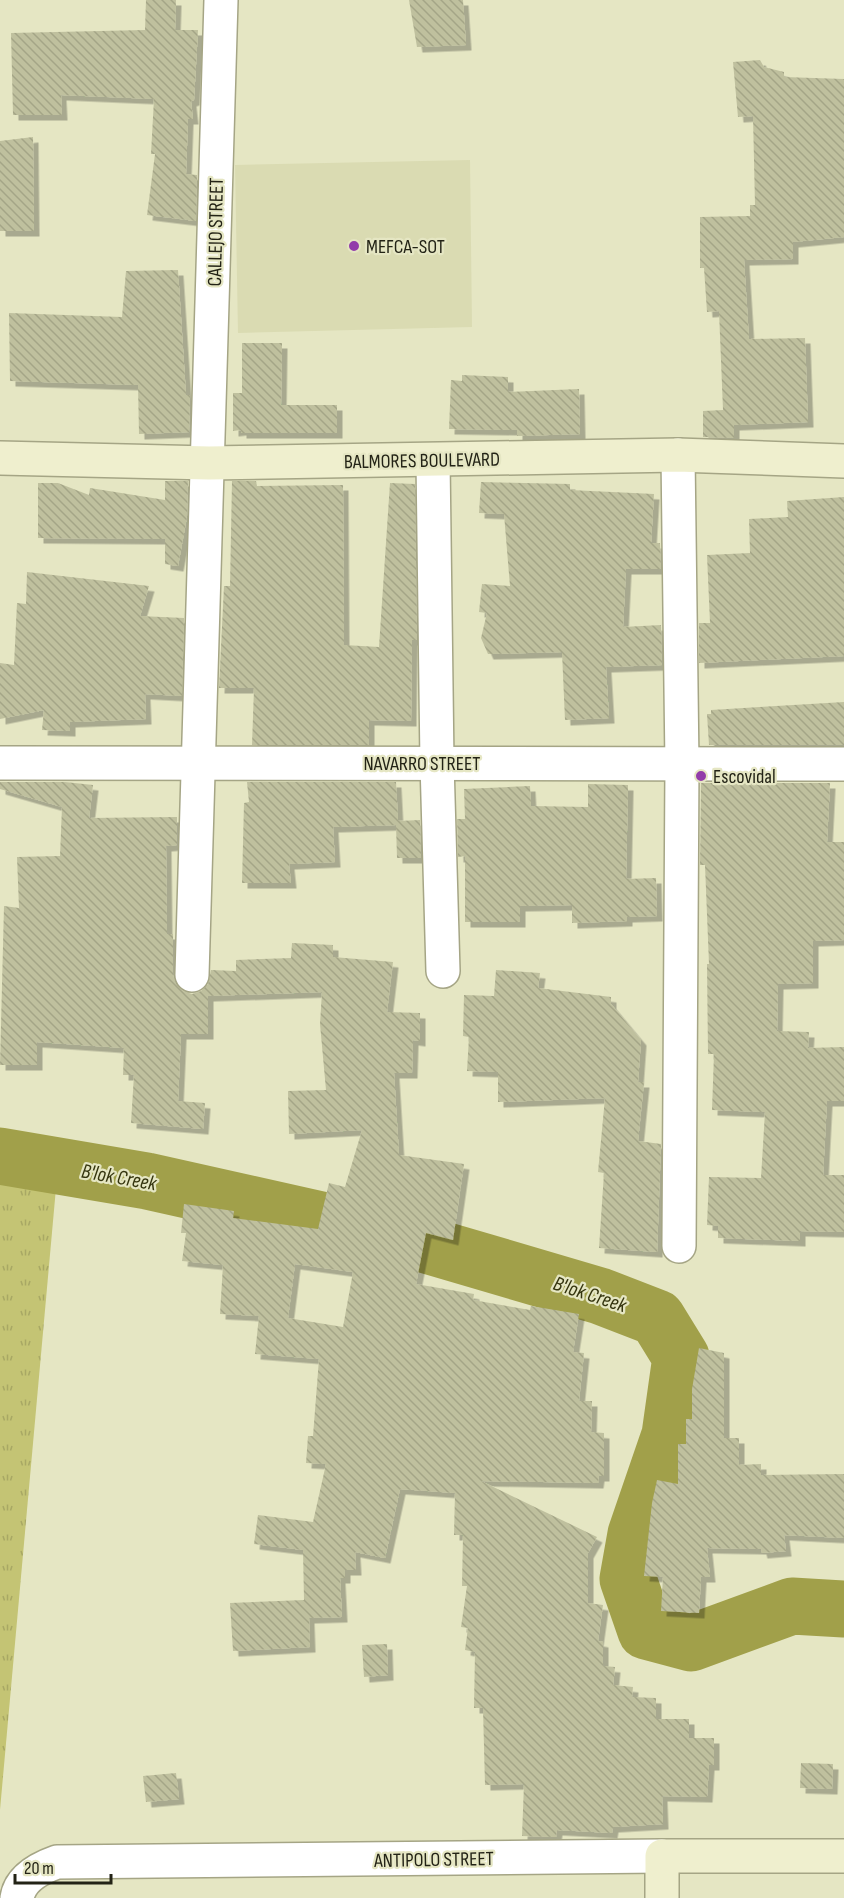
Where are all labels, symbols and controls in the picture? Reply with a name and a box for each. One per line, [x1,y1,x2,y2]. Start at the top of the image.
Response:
street label: CALLEJO STREET [203,177,229,287]
place label: MEFCA-SOT [366,235,445,259]
marker: MEFCA-SOT [347,239,361,253]
street label: BALMORES BOULEVARD [344,448,500,474]
street label: NAVARRO STREET [364,752,480,776]
place label: Escovidal [713,765,776,789]
marker: Escovidal [694,769,708,783]
water label: B'lok Creek [80,1159,159,1197]
water label: B'lok Creek [550,1271,631,1318]
scale bar [15,1847,111,1885]
street label: ANTIPOLO STREET [373,1847,494,1873]
text: 20 m [24,1858,54,1879]

